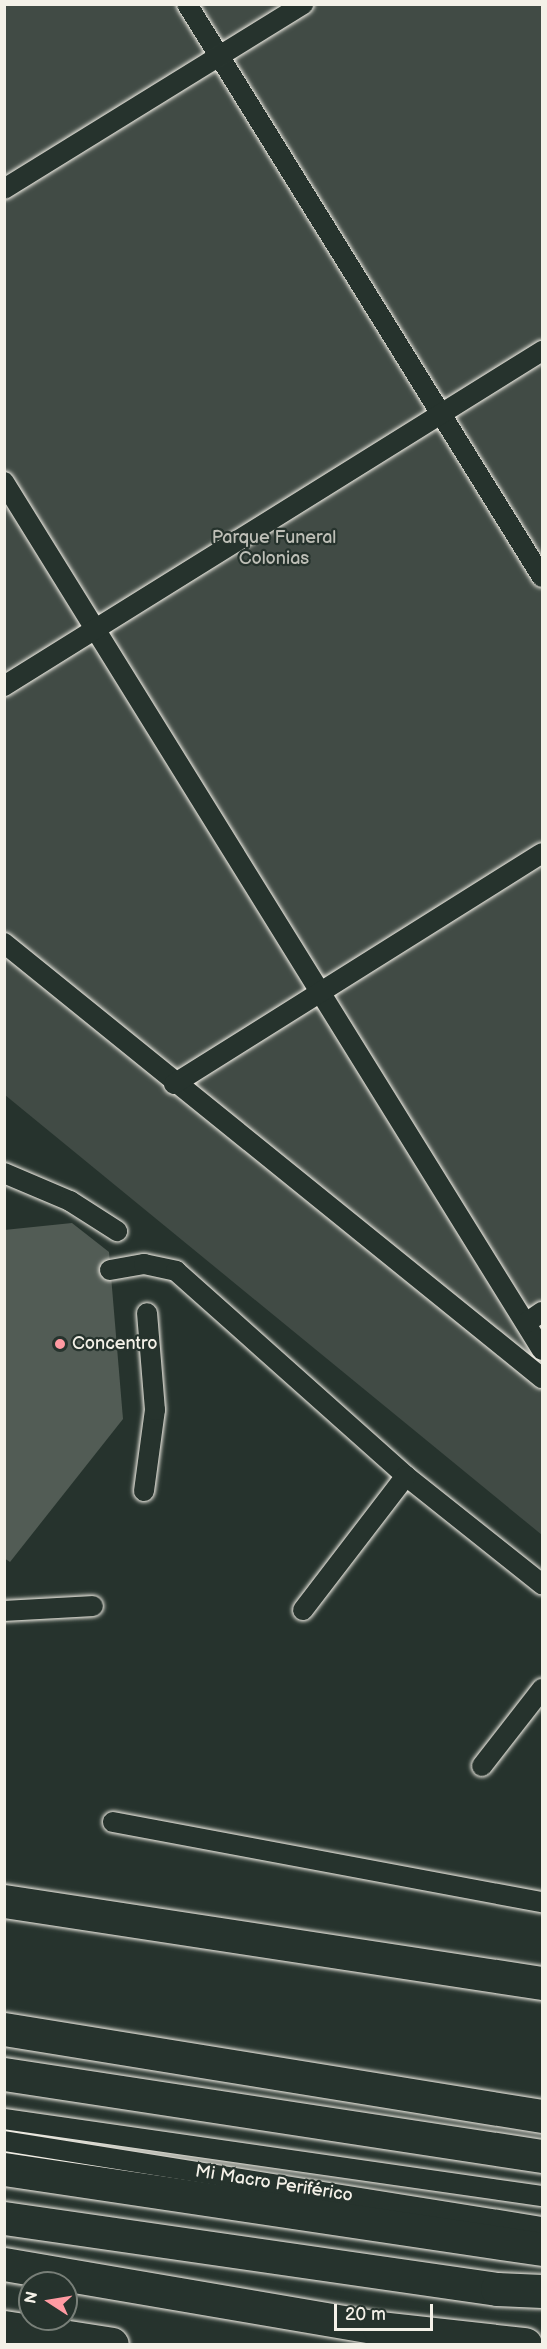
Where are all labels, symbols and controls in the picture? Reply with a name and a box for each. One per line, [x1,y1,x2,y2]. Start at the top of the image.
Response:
park label: Parque Funeral Colonias [212,528,336,570]
place label: Concentro [72,1333,157,1355]
marker: Concentro [53,1337,67,1351]
street label: Mi Macro Periférico [194,2161,354,2207]
north arrow [18,2271,78,2331]
text: N [21,2290,42,2305]
scale bar [337,2292,436,2330]
text: 20 m [345,2304,386,2325]

